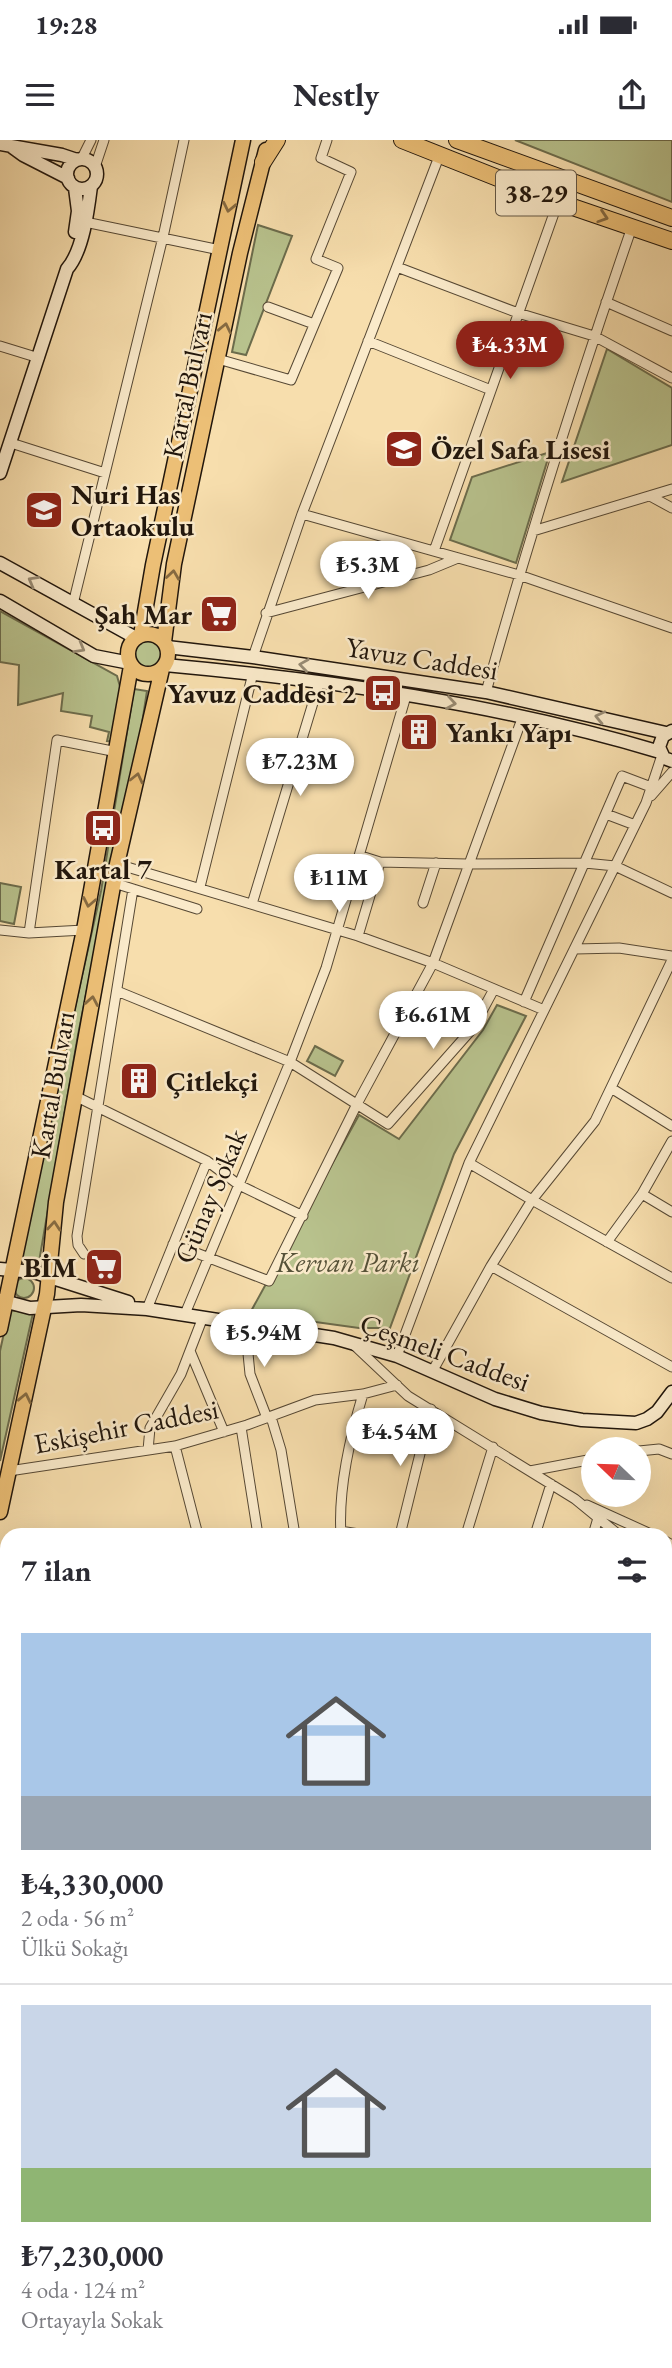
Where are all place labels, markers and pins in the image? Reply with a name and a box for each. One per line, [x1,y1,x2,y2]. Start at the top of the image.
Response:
pin: ₺4.33M [453,322,567,381]
school or university icon: Özel Safa Lisesi [383,428,425,470]
place label: Özel Safa Lisesi [431,431,610,467]
place label: Nuri Has Ortaokulu [71,476,195,544]
school or university icon: Nuri Has Ortaokulu [23,489,65,531]
pin: ₺5.3M [319,542,417,601]
supermarket icon: Şah Mar [198,593,240,635]
place label: Şah Mar [95,596,192,632]
bus stop icon: Yavuz Caddesi 2 [362,672,404,714]
place label: Yavuz Caddesi 2 [167,675,356,711]
building icon: Yankı Yapı [398,711,440,753]
place label: Yankı Yapı [446,714,572,750]
pin: ₺7.23M [243,738,357,798]
bus stop icon: Kartal 7 [82,807,124,849]
place label: Kartal 7 [54,851,152,887]
pin: ₺11M [298,854,380,914]
pin: ₺6.61M [376,992,490,1051]
building icon: Çitlekçi [118,1060,160,1102]
place label: Çitlekçi [166,1063,258,1099]
supermarket icon: BİM [83,1246,125,1288]
place label: BİM [24,1249,77,1285]
pin: ₺5.94M [207,1310,321,1369]
pin: ₺4.54M [343,1408,457,1468]

